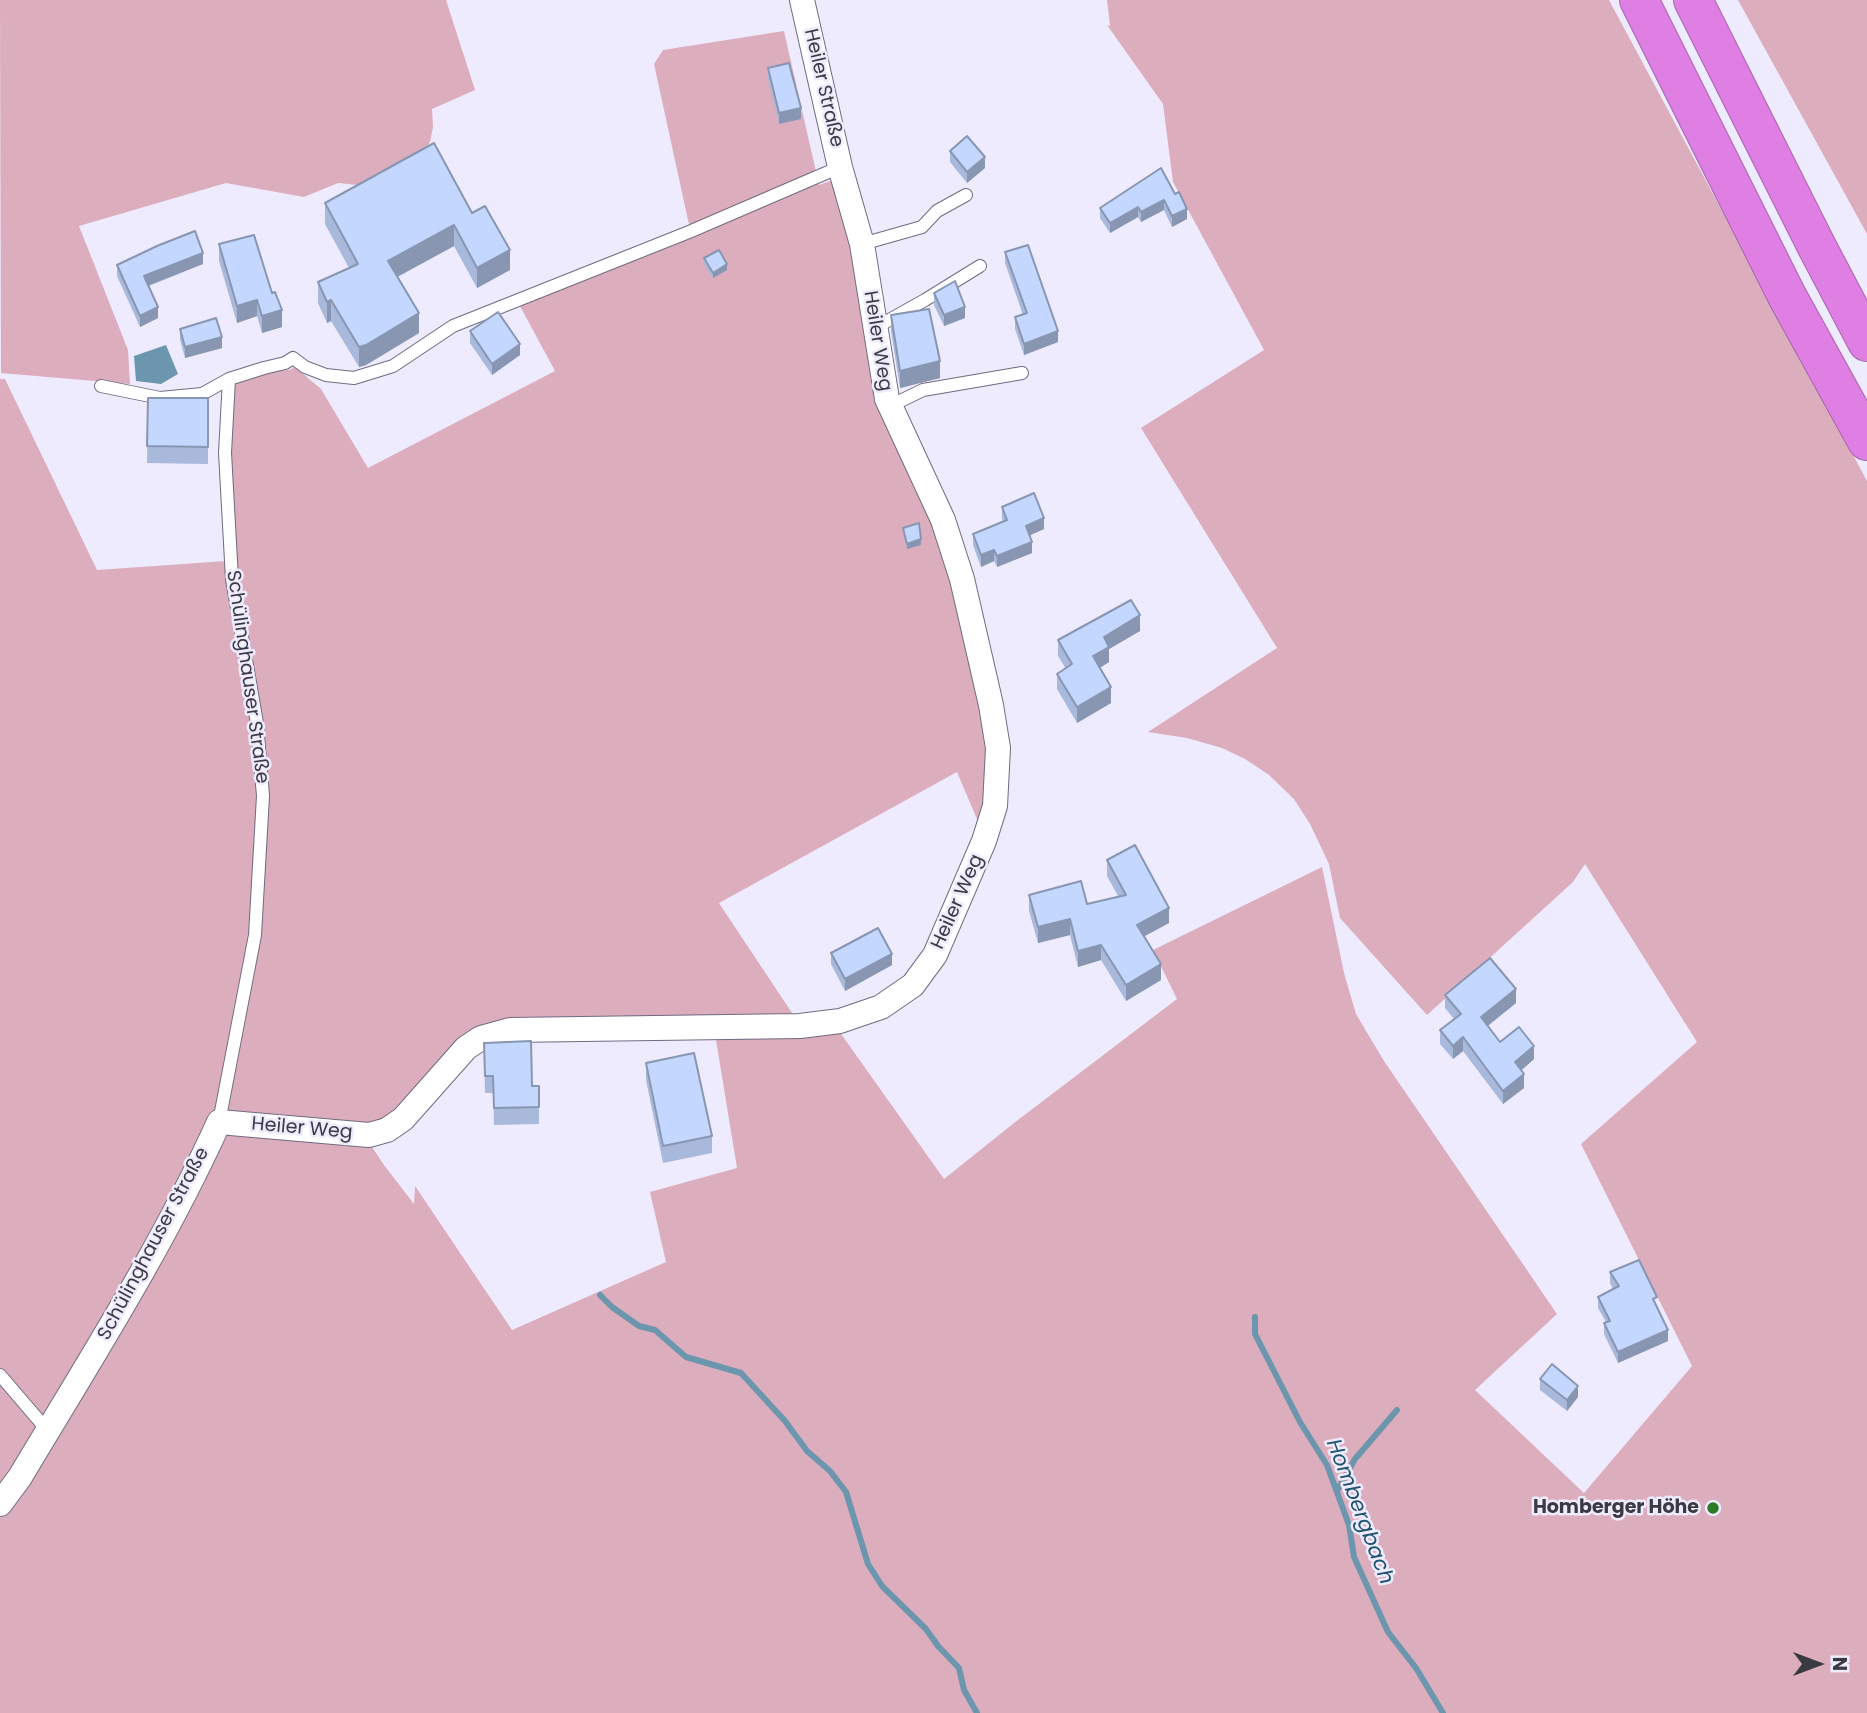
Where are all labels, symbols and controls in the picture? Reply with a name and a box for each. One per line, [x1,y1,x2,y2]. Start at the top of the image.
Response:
street label: Heiler Straße [798,27,848,149]
street label: Heiler Weg [858,289,896,393]
street label: Schülinghauser Straße [221,569,273,785]
street label: Heiler Weg [927,851,989,953]
street label: Heiler Weg [251,1113,353,1145]
street label: Schülinghauser Straße [93,1144,215,1344]
water label: Hombergbach [1320,1436,1398,1588]
place label: Homberger Höhe [1533,1497,1699,1519]
marker: Homberger Höhe [1705,1500,1721,1516]
north arrow [1783,1629,1853,1699]
text: N [1826,1657,1853,1671]

